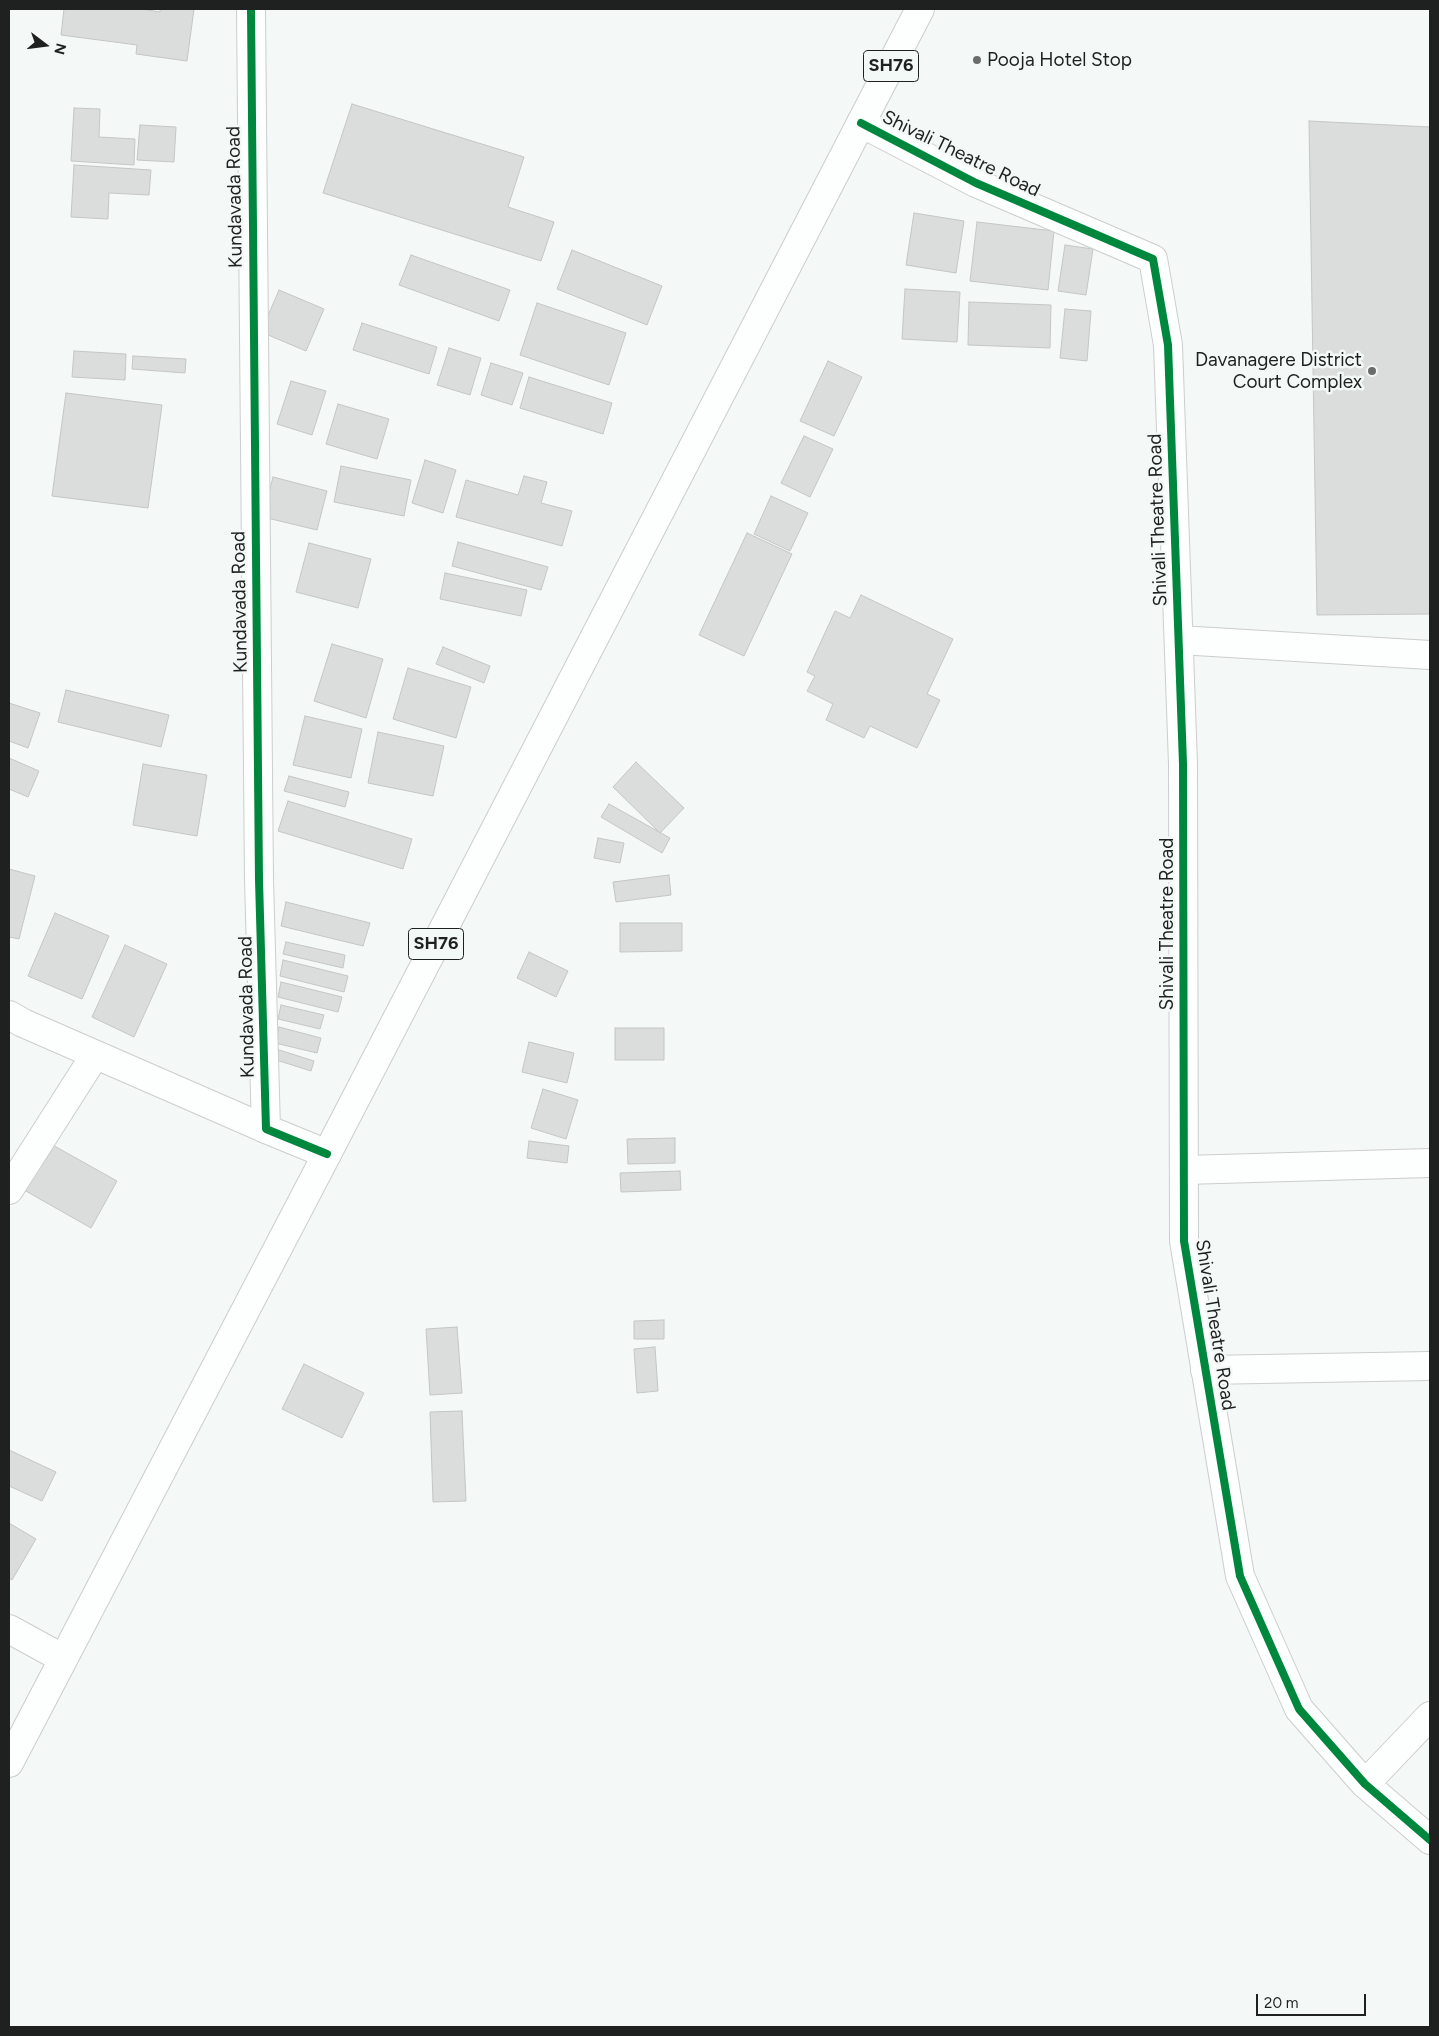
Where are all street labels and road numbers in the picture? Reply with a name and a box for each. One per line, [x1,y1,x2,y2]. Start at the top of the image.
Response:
road number: SH76 [864,50,918,82]
street label: Shivali Theatre Road [878,106,1044,202]
street label: Kundavada Road [222,126,248,268]
street label: Shivali Theatre Road [1144,433,1172,607]
street label: Kundavada Road [227,531,253,673]
street label: Shivali Theatre Road [1156,838,1178,1010]
road number: SH76 [408,929,464,960]
street label: Kundavada Road [234,936,260,1078]
street label: Shivali Theatre Road [1190,1238,1240,1412]

